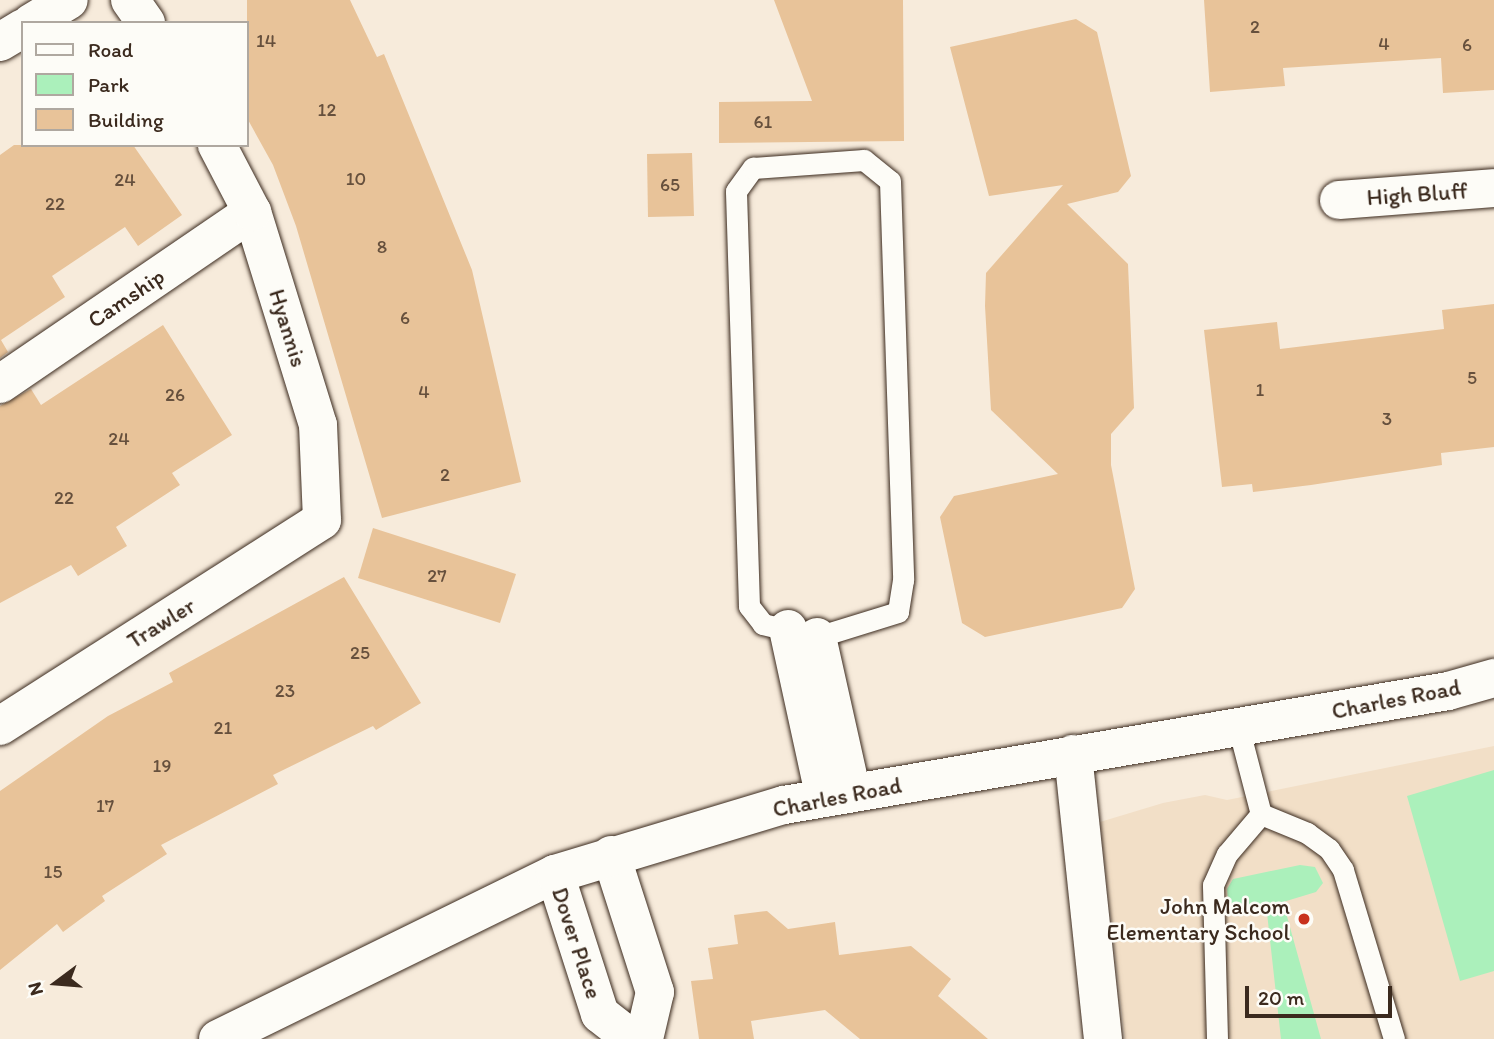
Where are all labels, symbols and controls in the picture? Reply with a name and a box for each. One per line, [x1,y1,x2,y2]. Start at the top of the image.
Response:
house number: 2 [1250,16,1260,38]
legend [21,21,248,147]
house number: 14 [256,30,276,52]
house number: 4 [1378,33,1390,55]
house number: 6 [1462,34,1472,56]
text: Road [88,37,133,62]
text: Park [88,72,129,97]
house number: 12 [318,99,336,121]
text: Building [88,107,164,132]
house number: 61 [754,111,772,133]
house number: 10 [346,168,366,190]
house number: 24 [114,169,136,191]
house number: 65 [660,174,680,196]
street label: High Bluff [1365,177,1469,211]
house number: 22 [45,193,65,215]
house number: 8 [377,236,387,258]
street label: Camship [82,262,170,334]
street label: Hyannis [263,286,313,370]
house number: 6 [400,307,410,329]
house number: 5 [1467,367,1477,389]
house number: 1 [1256,379,1264,401]
house number: 4 [418,381,430,403]
house number: 26 [165,384,185,406]
house number: 3 [1382,408,1392,430]
house number: 24 [108,428,130,450]
house number: 2 [440,464,450,486]
house number: 22 [54,487,74,509]
house number: 27 [427,565,447,587]
street label: Trawler [122,592,200,654]
house number: 25 [350,642,370,664]
street label: Charles Road [1329,673,1463,725]
house number: 23 [275,680,295,702]
house number: 21 [214,717,232,739]
house number: 19 [153,755,171,777]
street label: Charles Road [770,771,904,823]
house number: 17 [96,795,114,817]
house number: 15 [44,861,62,883]
street label: Dover Place [546,884,608,1002]
place label: John Malcom Elementary School [1107,892,1290,946]
marker: John Malcom Elementary School [1296,911,1312,927]
north arrow [21,948,91,1018]
scale bar [1249,972,1396,1016]
text: N [23,980,48,998]
text: 20 m [1258,985,1304,1010]

